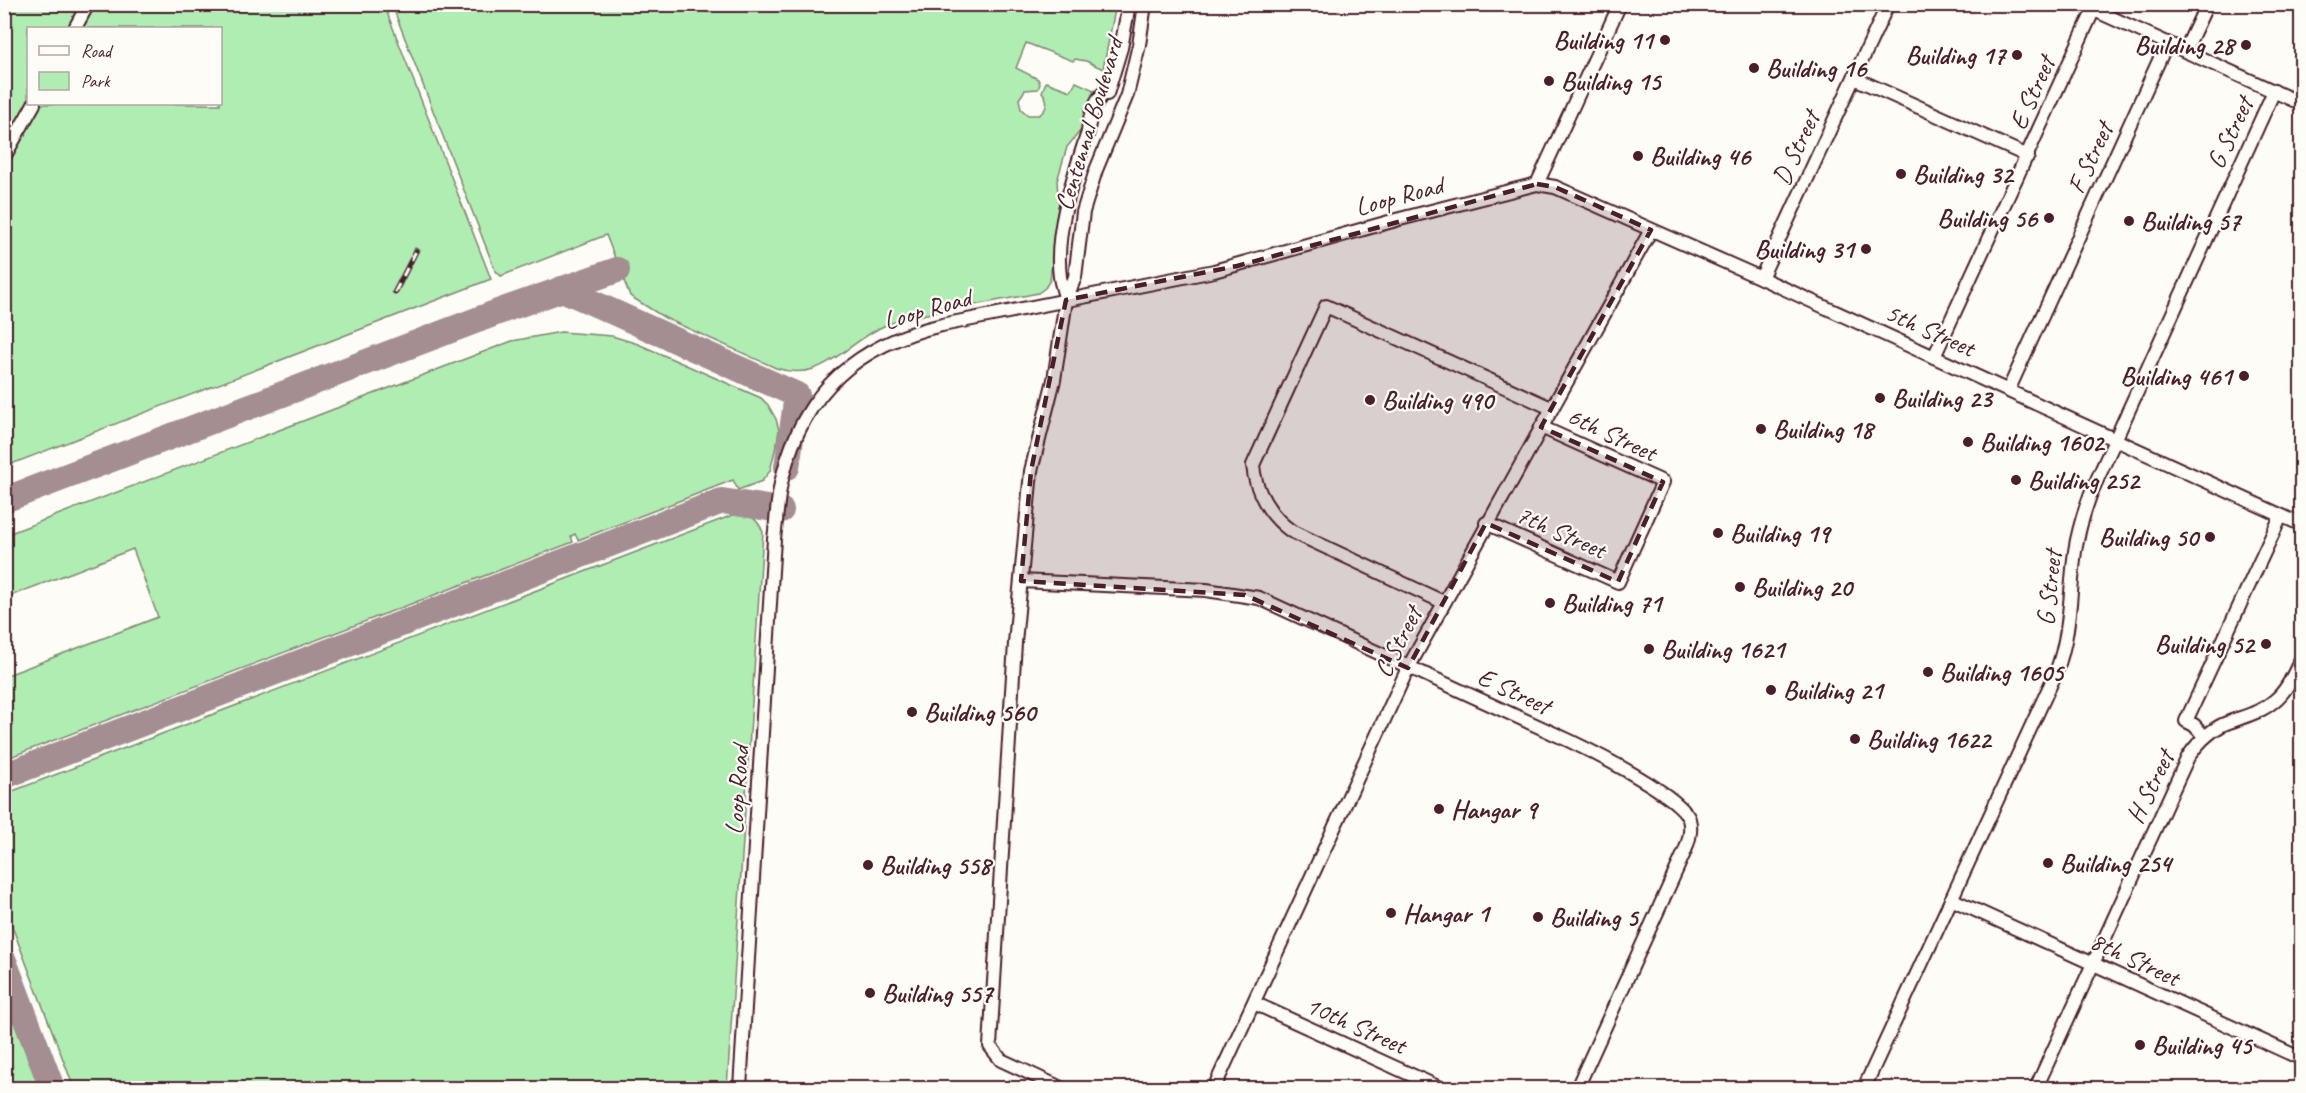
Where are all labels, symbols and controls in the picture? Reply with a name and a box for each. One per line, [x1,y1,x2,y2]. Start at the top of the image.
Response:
place label: Building 11 [1553,24,1656,57]
legend [27,27,222,105]
place label: Building 28 [2134,29,2237,62]
street label: Centennal Boulevard [1047,30,1132,214]
marker: Building 11 [1658,33,1672,47]
marker: Building 28 [2239,38,2253,52]
place label: Building 17 [1906,39,2007,72]
text: Road [81,40,114,62]
street label: E Street [2001,48,2064,135]
marker: Building 17 [2010,48,2024,62]
place label: Building 16 [1766,52,1868,85]
marker: Building 16 [1747,61,1761,75]
place label: Building 15 [1561,65,1663,98]
text: Park [81,70,111,92]
marker: Building 15 [1542,74,1556,88]
street label: G Street [2199,89,2262,174]
street label: D Street [1765,103,1829,190]
street label: F Street [2059,114,2122,199]
place label: Building 46 [1650,140,1752,173]
marker: Building 46 [1631,149,1645,163]
place label: Building 32 [1913,158,2015,191]
marker: Building 32 [1894,167,1908,181]
street label: Loop Road [1352,168,1450,223]
place label: Building 56 [1937,202,2039,235]
place label: Building 57 [2141,205,2242,238]
marker: Building 56 [2042,211,2056,225]
marker: Building 57 [2122,214,2136,228]
place label: Building 31 [1754,233,1857,266]
marker: Building 31 [1859,242,1873,256]
street label: Loop Road [880,280,978,337]
street label: 5th Street [1880,296,1982,365]
place label: Building 461 [2120,360,2235,393]
marker: Building 461 [2237,369,2251,383]
place label: Building 23 [1892,382,1994,415]
place label: Building 490 [1382,384,1495,417]
marker: Building 23 [1873,391,1887,405]
marker: Building 490 [1363,393,1377,407]
street label: 6th Street [1562,399,1664,470]
place label: Building 18 [1773,413,1876,446]
marker: Building 18 [1754,422,1768,436]
place label: Building 1602 [1980,426,2106,459]
marker: Building 1602 [1961,435,1975,449]
place label: Building 252 [2028,464,2141,497]
marker: Building 252 [2009,473,2023,487]
street label: 7th Street [1511,498,1613,567]
place label: Building 19 [1730,517,1832,550]
place label: Building 50 [2099,521,2200,554]
marker: Building 19 [1711,526,1725,540]
marker: Building 50 [2203,530,2217,544]
street label: G Street [2029,546,2070,627]
place label: Building 20 [1752,571,1854,604]
marker: Building 20 [1733,580,1747,594]
place label: Building 71 [1562,587,1665,620]
marker: Building 71 [1543,596,1557,610]
street label: C Street [1366,598,1431,683]
place label: Building 52 [2155,628,2256,661]
place label: Building 1621 [1661,633,1788,666]
marker: Building 52 [2259,637,2273,651]
marker: Building 1621 [1642,642,1656,656]
place label: Building 1605 [1940,656,2066,689]
street label: E Street [1472,660,1559,724]
marker: Building 1605 [1921,665,1935,679]
place label: Building 21 [1783,674,1886,707]
marker: Building 21 [1764,683,1778,697]
place label: Building 560 [924,696,1038,729]
marker: Building 560 [905,705,919,719]
place label: Building 1622 [1867,723,1993,756]
marker: Building 1622 [1848,732,1862,746]
street label: Loop Road [717,741,757,836]
street label: H Street [2118,742,2183,829]
place label: Hangar 9 [1451,793,1539,826]
marker: Hangar 9 [1432,802,1446,816]
place label: Building 254 [2060,847,2174,880]
place label: Building 558 [880,849,994,882]
marker: Building 254 [2041,856,2055,870]
marker: Building 558 [861,858,875,872]
place label: Hangar 1 [1403,897,1492,930]
place label: Building 5 [1550,901,1640,934]
marker: Hangar 1 [1384,906,1398,920]
marker: Building 5 [1531,910,1545,924]
street label: 8th Street [2085,924,2187,995]
place label: Building 557 [882,977,995,1010]
marker: Building 557 [863,986,877,1000]
street label: 10th Street [1301,988,1413,1063]
place label: Building 45 [2152,1029,2254,1062]
marker: Building 45 [2133,1038,2147,1052]

